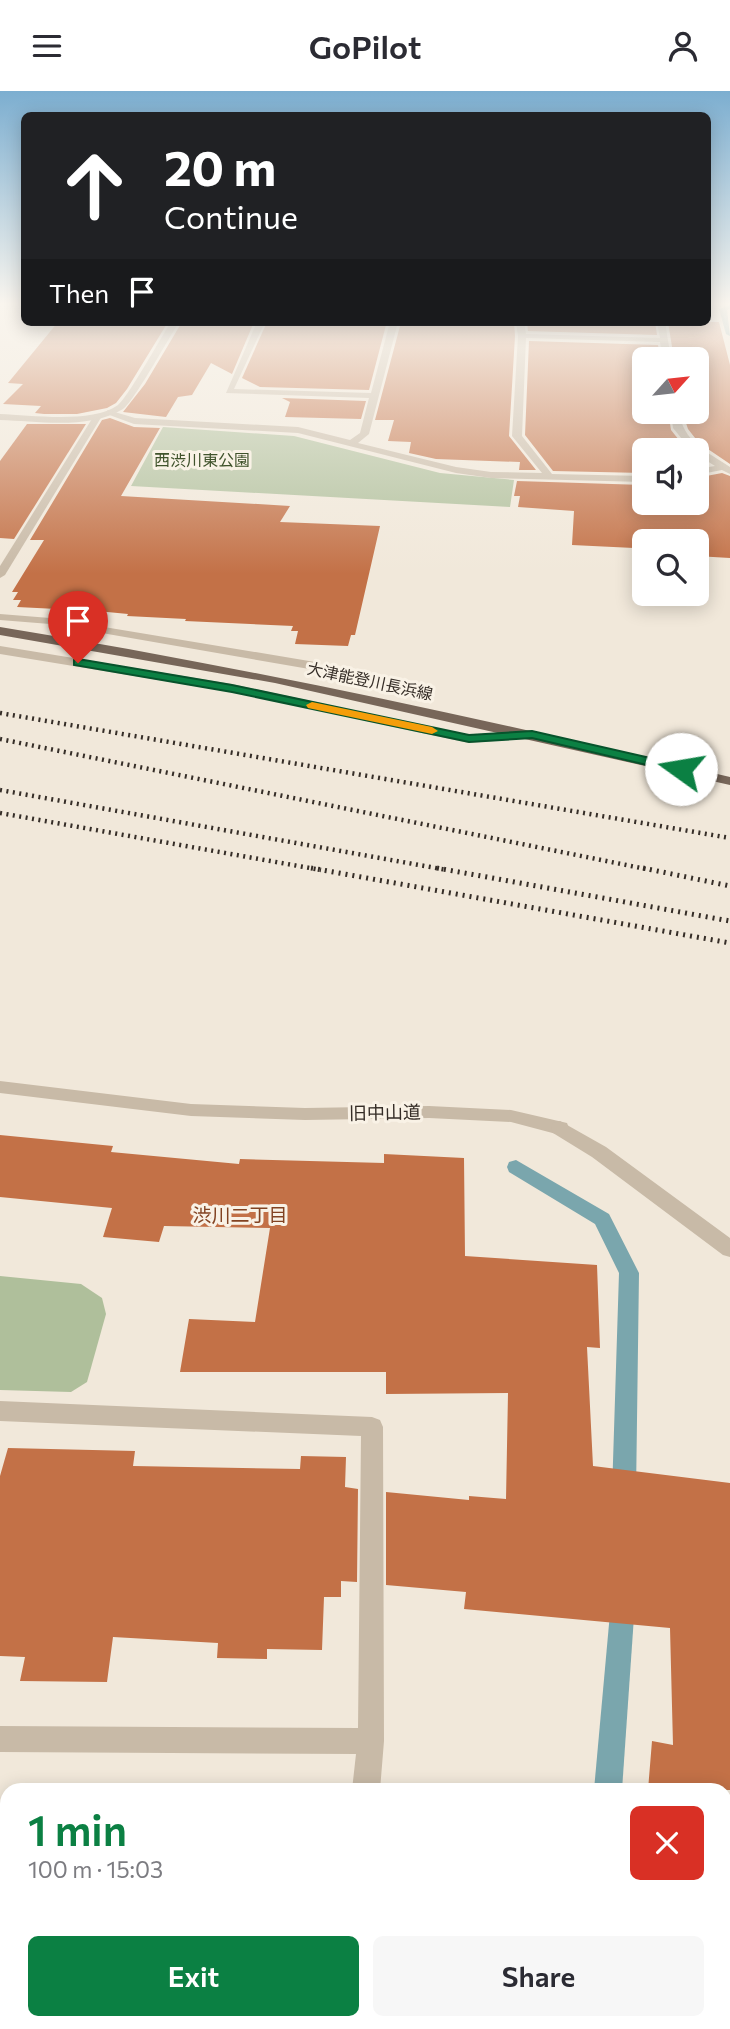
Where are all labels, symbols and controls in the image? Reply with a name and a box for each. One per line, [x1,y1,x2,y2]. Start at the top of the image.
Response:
text: GoPilot [309,26,421,66]
icon: menu [28,27,66,65]
icon: person [664,27,702,65]
text: 20 m [164,136,276,196]
icon: ahead [49,140,140,231]
text: Continue [164,196,298,236]
icon: arrive [123,273,161,311]
text: Then [49,277,109,308]
north arrow [632,347,709,423]
map controls [632,347,709,606]
button: sound [632,438,709,515]
park label: 西渋川東公園 [154,450,250,469]
button: search [632,529,709,606]
pin [48,591,108,663]
icon: arrive [59,602,97,640]
street label: 大津能登川長浜線 [306,658,435,703]
position arrow [644,732,718,806]
street label: 旧中山道 [349,1100,421,1124]
district label: 渋川二丁目 [192,1203,288,1226]
text: 1 min [28,1803,127,1855]
button: close [630,1806,704,1880]
text: 100 m · 15:03 [28,1855,163,1883]
button: Exit [28,1936,359,2016]
button: Share [373,1936,704,2016]

